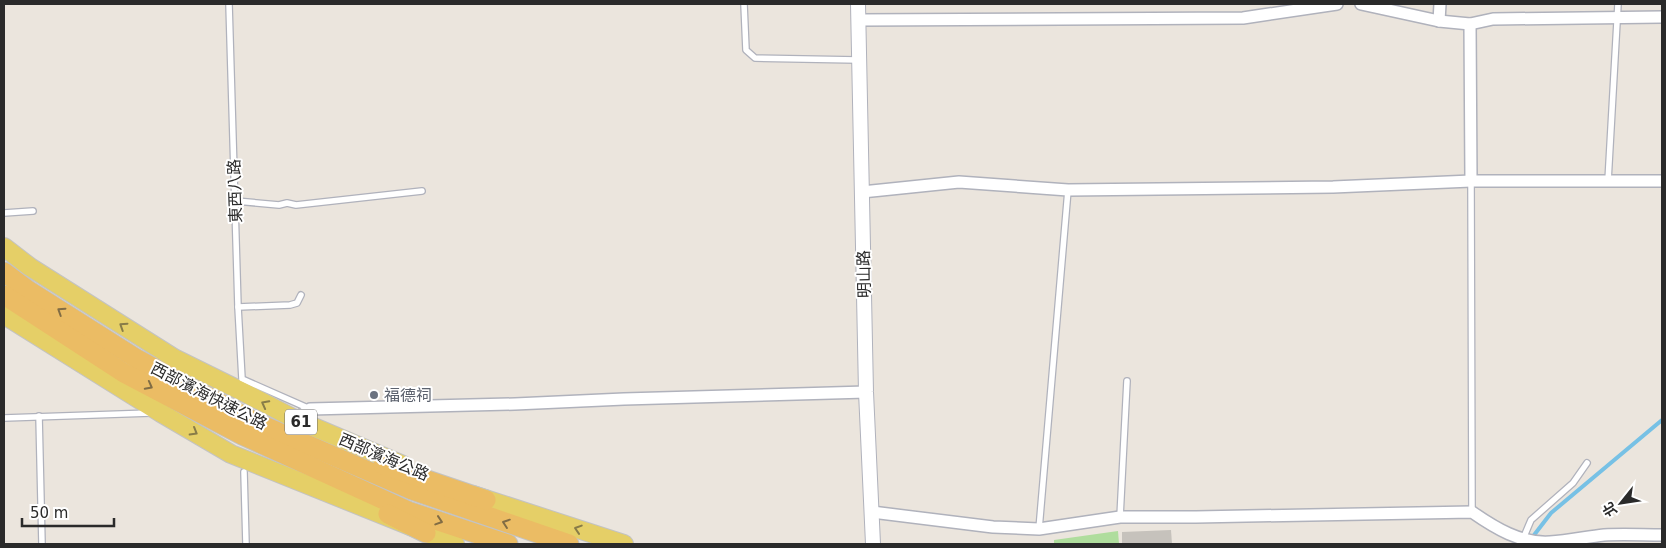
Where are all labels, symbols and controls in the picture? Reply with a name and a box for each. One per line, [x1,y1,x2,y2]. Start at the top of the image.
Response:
street label: 東西八路 [224,159,246,223]
street label: 明山路 [854,250,874,298]
one-way arrow [57,307,66,317]
one-way arrow [119,323,128,332]
street label: 西部濱海快速公路 [148,358,270,434]
one-way arrow [144,380,153,390]
place label: 福德祠 [384,386,432,405]
marker: 福德祠 [368,389,380,401]
one-way arrow [261,400,270,410]
road number: 61 [285,410,317,434]
one-way arrow [189,426,198,436]
street label: 西部濱海公路 [336,429,432,485]
north arrow [1596,478,1646,528]
scale bar [22,496,115,528]
text: 北 [1599,499,1620,520]
text: 50 m [30,504,68,522]
one-way arrow [434,515,442,525]
one-way arrow [503,518,511,528]
one-way arrow [574,525,582,535]

